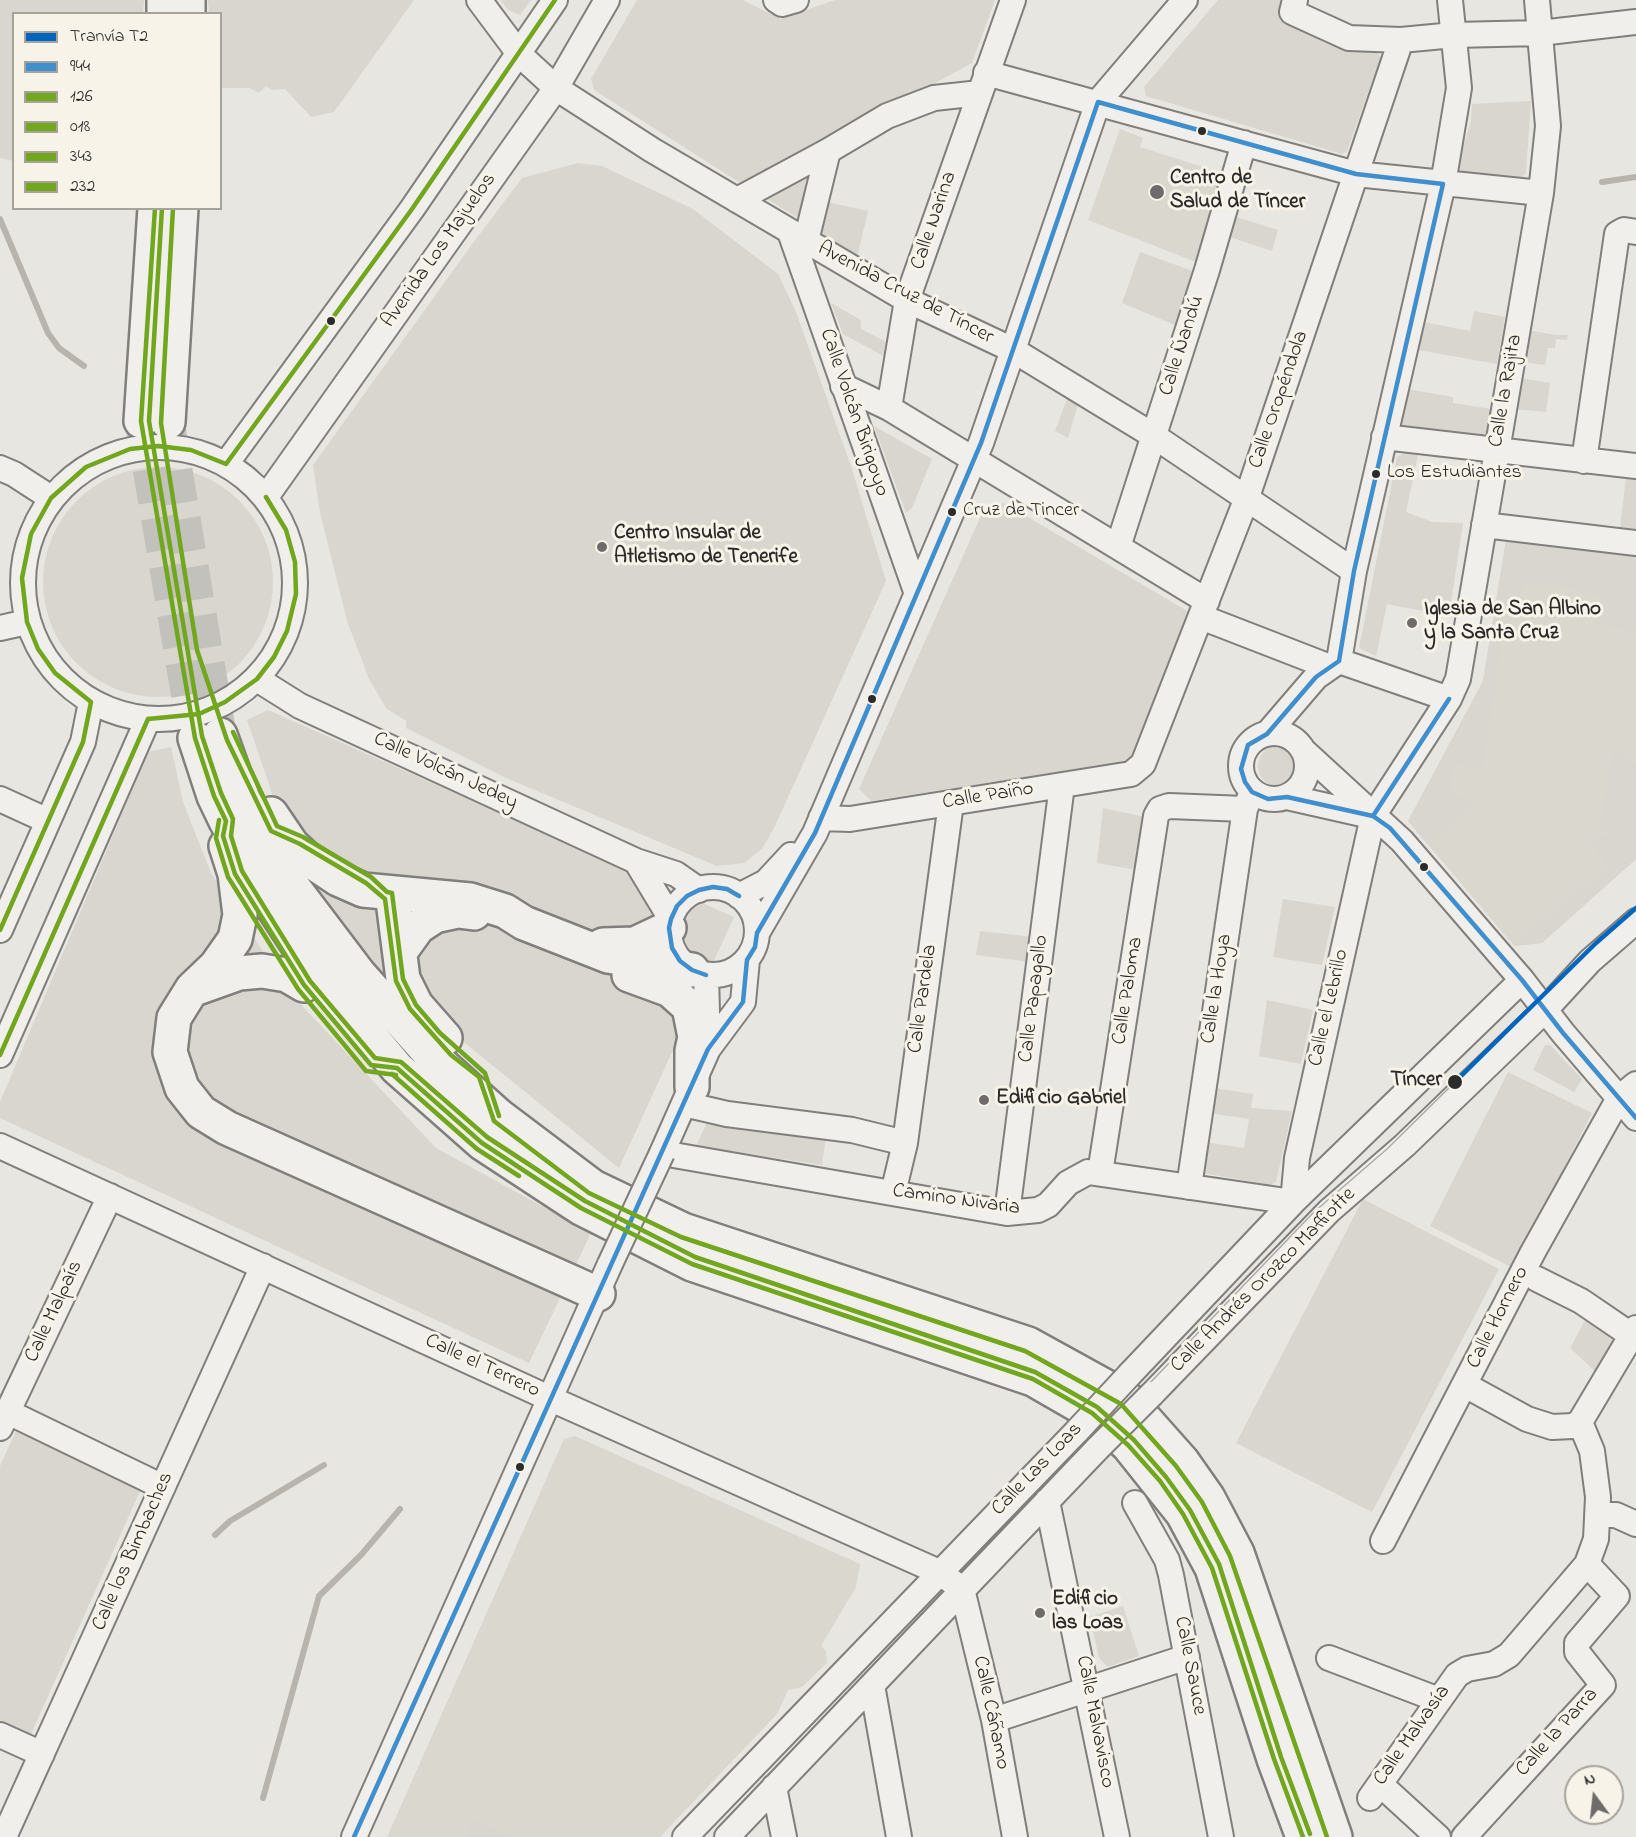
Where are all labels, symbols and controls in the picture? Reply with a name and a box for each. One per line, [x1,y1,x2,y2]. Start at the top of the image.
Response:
legend [12,12,222,210]
text: Tranvía T2 [70,24,148,50]
text: 944 [70,54,90,80]
text: 126 [70,84,93,110]
text: 018 [70,114,90,140]
unlabelled marker [1196,125,1208,137]
text: 343 [70,144,92,170]
place label: Centro de Salud de Tíncer [1170,167,1305,217]
street label: Avenida Los Majuelos [377,169,503,333]
street label: Calle Narina [906,169,964,273]
text: 232 [70,174,95,200]
marker: Centro de Salud de Tíncer [1148,183,1166,201]
street label: Avenida Cruz de Tíncer [813,237,997,351]
street label: Calle Ñandú [1155,293,1211,399]
unlabelled marker [325,315,337,327]
street label: Calle Volcán Birigoyo [812,326,894,500]
street label: Calle Oropéndola [1245,328,1315,472]
street label: Calle la Rajita [1485,333,1529,449]
place label: Los Estudiantes [1387,462,1522,486]
marker: Los Estudiantes [1370,468,1382,480]
place label: Cruz de Tincer [963,500,1079,524]
marker: Cruz de Tincer [946,506,958,518]
place label: Centro Insular de Atletismo de Tenerife [614,522,798,572]
marker: Centro Insular de Atletismo de Tenerife [595,540,609,554]
place label: Iglesia de San Albino y la Santa Cruz [1424,598,1601,648]
marker: Iglesia de San Albino y la Santa Cruz [1405,616,1419,630]
unlabelled marker [866,693,878,705]
street label: Calle Volcán Jedey [369,728,521,816]
street label: Calle Paiño [941,777,1035,817]
unlabelled marker [1418,861,1430,873]
street label: Calle la Hoya [1197,932,1239,1046]
street label: Calle Papagallo [1015,934,1055,1064]
street label: Calle Paloma [1108,935,1150,1047]
street label: Calle Pardela [904,943,944,1055]
street label: Calle el Lebrillo [1304,947,1356,1069]
place label: Tíncer [1391,1069,1442,1095]
marker: Tíncer [1446,1073,1464,1091]
place label: Edificio Gabriel [996,1087,1126,1113]
marker: Edificio Gabriel [977,1093,991,1107]
street label: Camino Nivaria [891,1180,1021,1222]
street label: Calle Andrés Orozco Maffiotte [1166,1183,1362,1379]
street label: Calle Malpaís [20,1257,90,1367]
street label: Calle Hornero [1462,1263,1536,1373]
street label: Calle el Terrero [420,1329,544,1405]
street label: Calle Las Loas [987,1418,1089,1522]
unlabelled marker [514,1461,526,1473]
street label: Calle los Bimbaches [88,1469,180,1635]
place label: Edificio las Loas [1052,1588,1124,1638]
marker: Edificio las Loas [1033,1606,1047,1620]
street label: Calle Sauce [1167,1614,1211,1718]
street label: Calle Cáñamo [966,1654,1014,1772]
street label: Calle Malvavisco [1069,1654,1119,1790]
street label: Calle Malvasía [1369,1681,1457,1791]
street label: Calle la Parra [1511,1683,1605,1783]
north arrow [1564,1765,1624,1825]
text: N [1582,1767,1598,1793]

